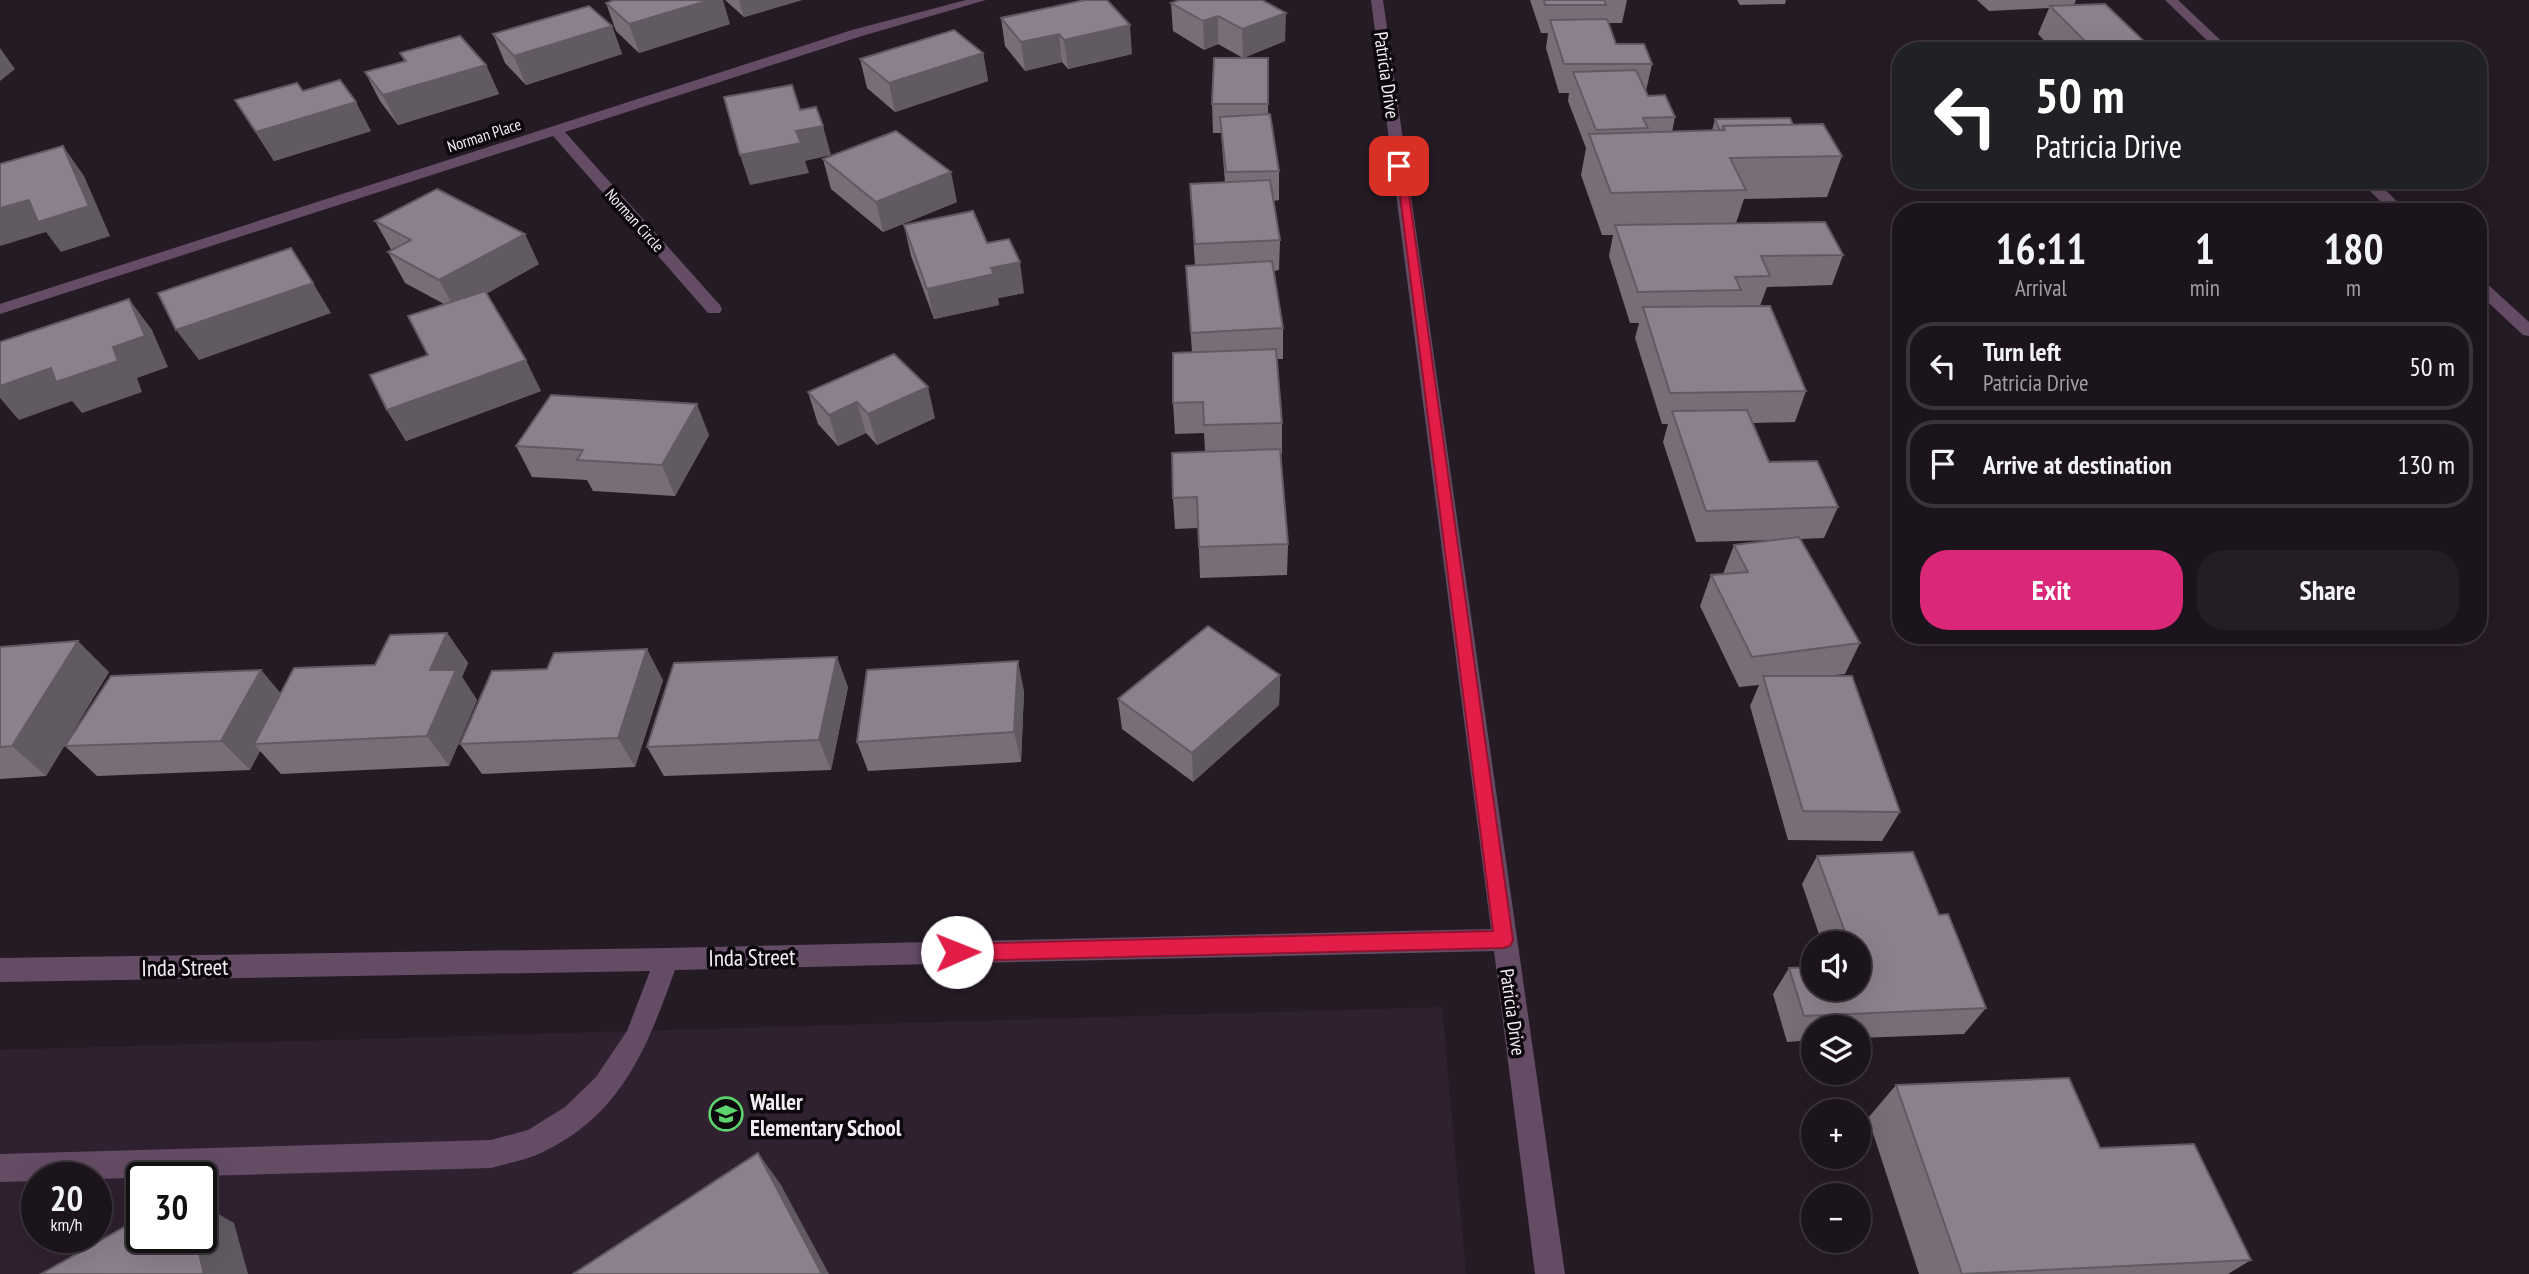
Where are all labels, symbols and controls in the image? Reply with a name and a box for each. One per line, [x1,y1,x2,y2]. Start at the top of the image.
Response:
street label: Patricia Drive [1369,30,1405,120]
text: 50 m [2035,63,2124,127]
icon: left [1920,70,2011,161]
street label: Norman Place [445,114,523,156]
text: Patricia Drive [2035,125,2182,167]
pin [1369,136,1429,196]
icon: arrive [1380,147,1418,185]
street label: Norman Circle [601,184,669,256]
text: 16:11 [1995,221,2086,276]
text: 1 [2195,221,2215,276]
text: 180 [2323,221,2384,276]
text: Arrival [2015,273,2067,302]
text: min [2190,273,2220,302]
text: m [2346,273,2361,302]
text: Turn left [1983,335,2061,368]
icon: left [1924,347,1962,385]
text: 50 m [2409,350,2455,383]
text: Patricia Drive [1983,368,2089,397]
icon: arrive [1924,445,1962,483]
text: Arrive at destination [1983,448,2172,481]
text: 130 m [2397,448,2455,481]
button: Exit [1920,550,2183,630]
button: Share [2197,550,2459,630]
position arrow [920,915,994,989]
map controls [1801,931,1871,1253]
button: sound [1801,931,1871,1001]
street label: Inda Street [708,942,796,972]
street label: Inda Street [141,952,229,982]
street label: Patricia Drive [1495,967,1531,1057]
button: layers [1801,1015,1871,1085]
place label: Waller Elementary School [749,1087,902,1142]
school or university icon: Waller Elementary School [707,1095,745,1133]
button: + [1801,1099,1871,1169]
speed limit sign: 30 [126,1162,217,1253]
text: 20 [50,1175,83,1221]
button: − [1801,1183,1871,1253]
text: km/h [51,1213,82,1236]

